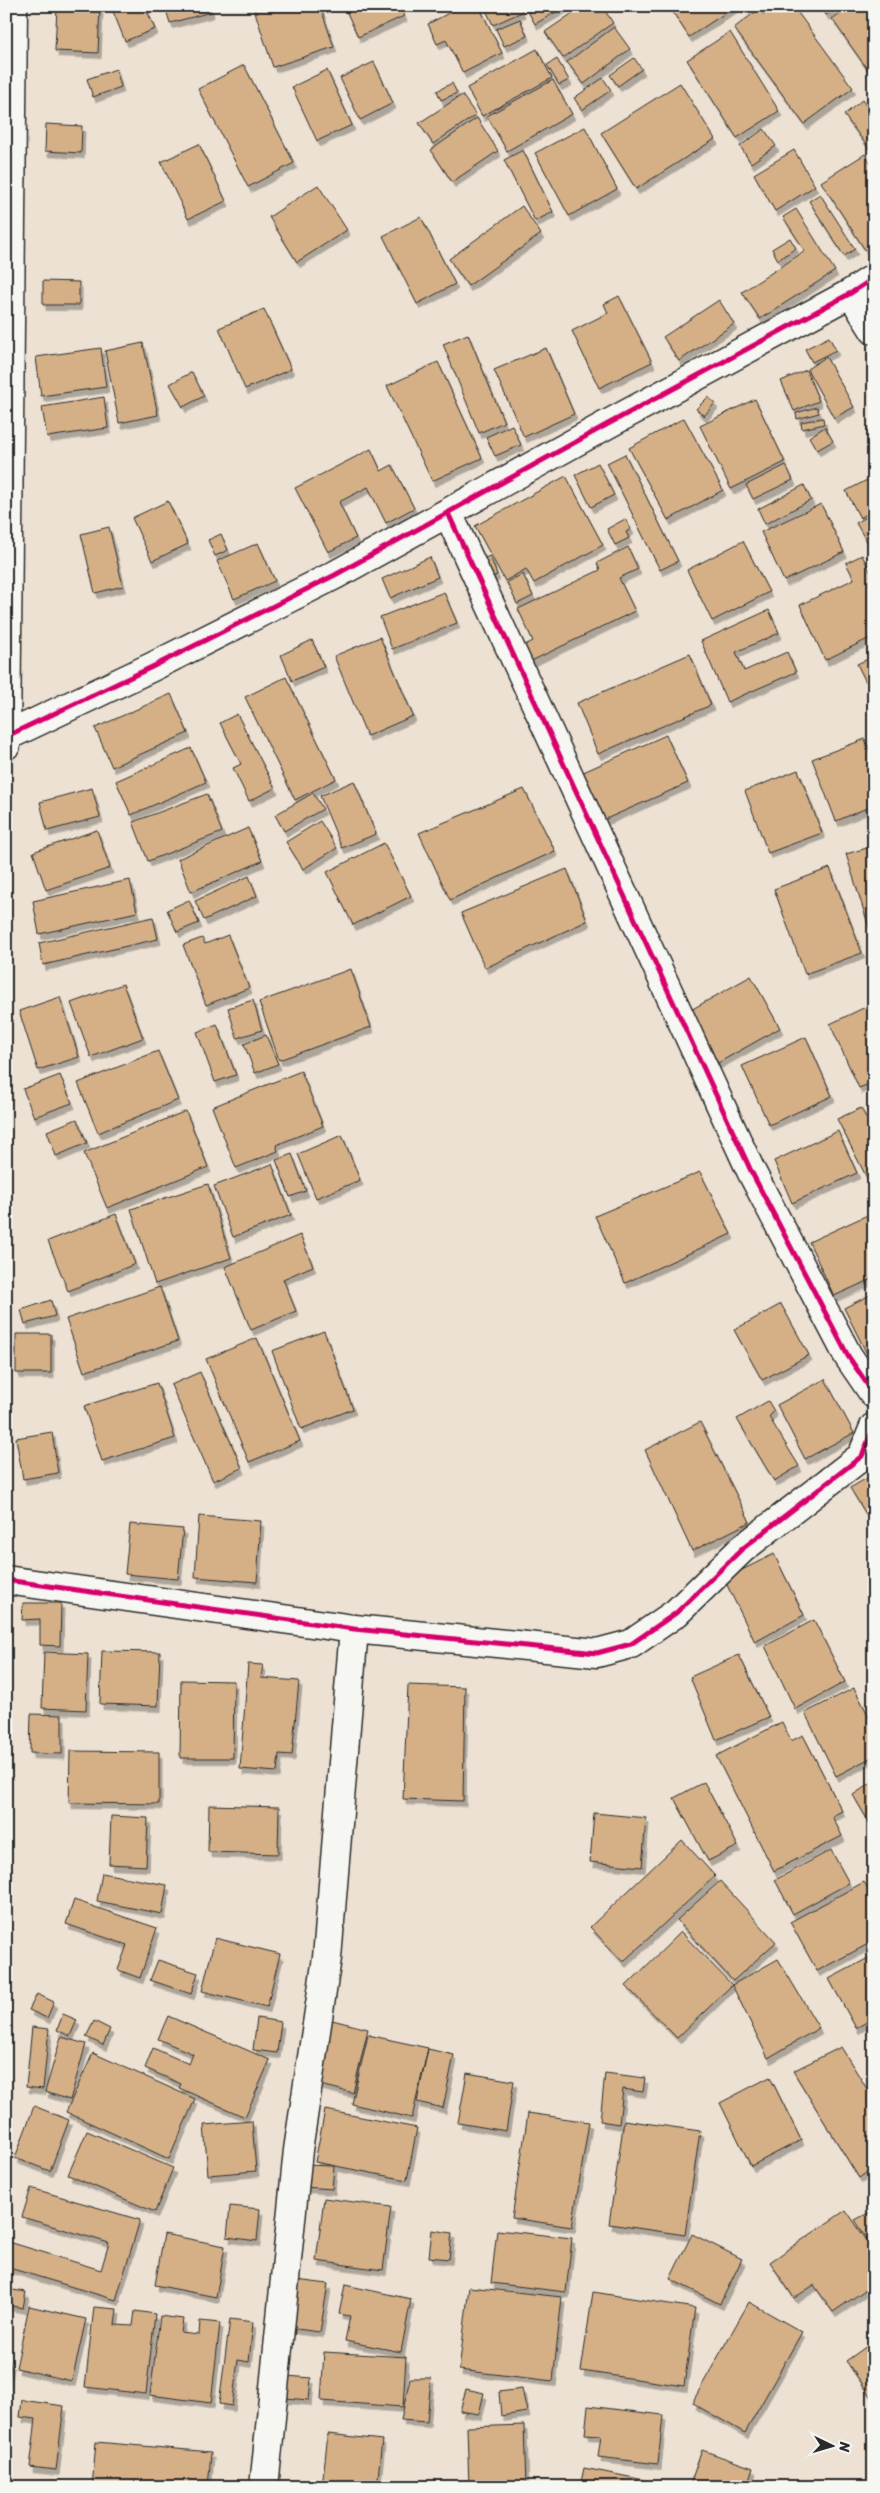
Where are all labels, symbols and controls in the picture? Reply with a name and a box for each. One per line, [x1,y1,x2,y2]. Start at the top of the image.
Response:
north arrow [808,2420,858,2470]
text: N [832,2440,857,2453]

